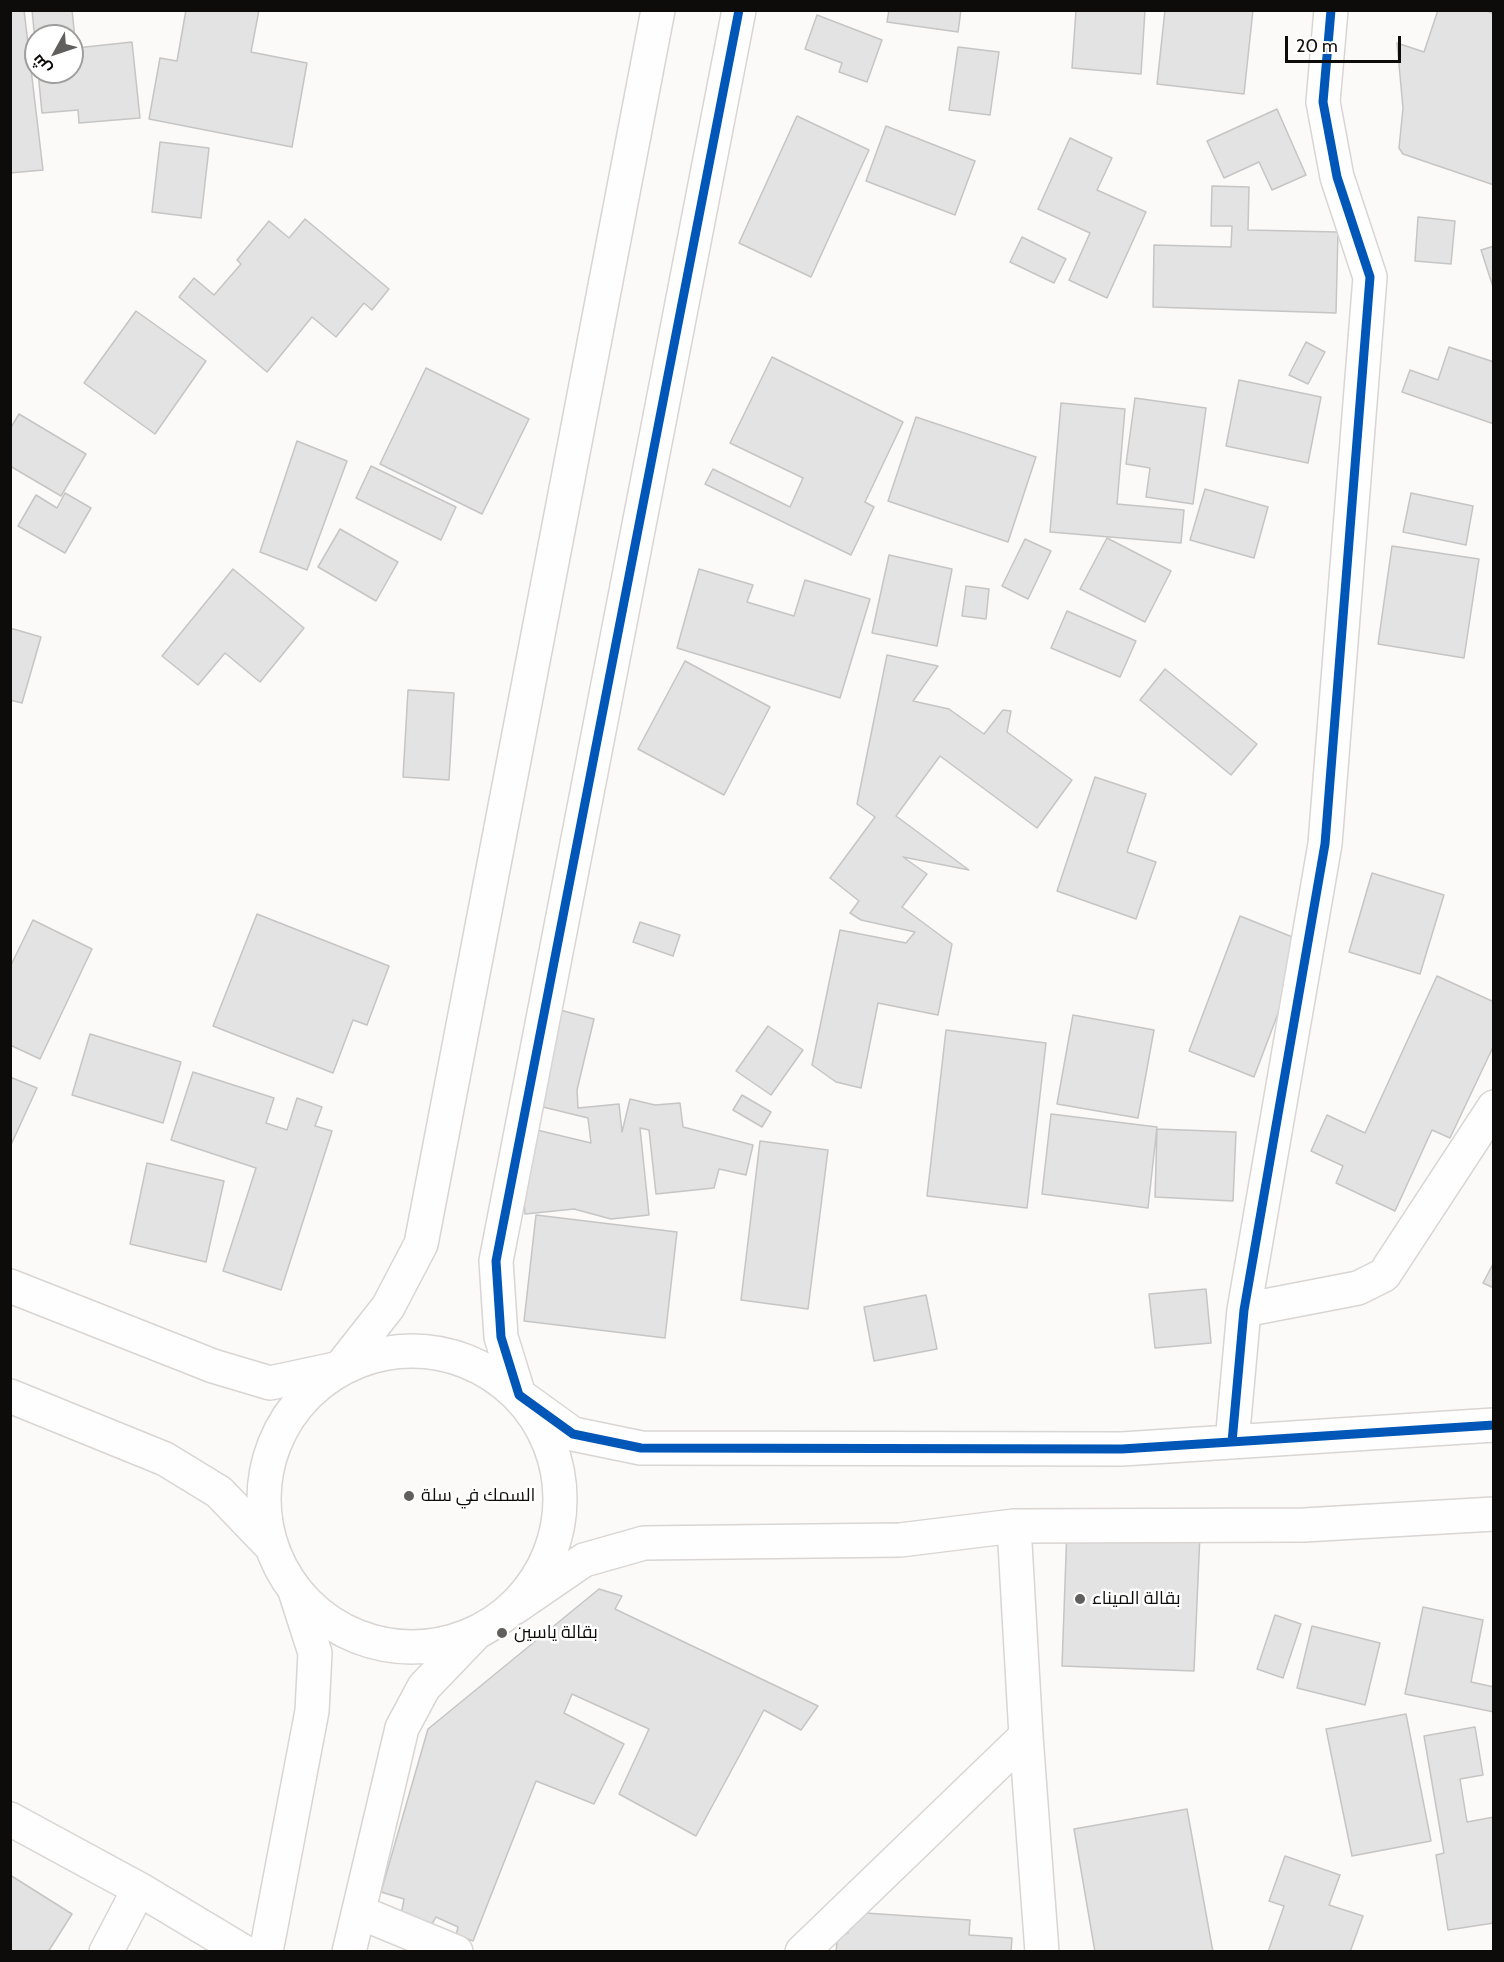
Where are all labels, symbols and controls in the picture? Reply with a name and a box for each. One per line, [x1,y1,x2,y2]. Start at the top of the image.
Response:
north arrow [24,24,84,84]
scale bar [1288,24,1404,62]
text: 20 m [1296,35,1338,57]
text: ش [27,51,55,79]
place label: السمك في سلة [421,1485,535,1507]
marker: السمك في سلة [402,1489,416,1503]
place label: بقالة الميناء [1092,1588,1181,1610]
marker: بقالة الميناء [1073,1592,1087,1606]
place label: بقالة ياسين [514,1622,598,1644]
marker: بقالة ياسين [495,1626,509,1640]

